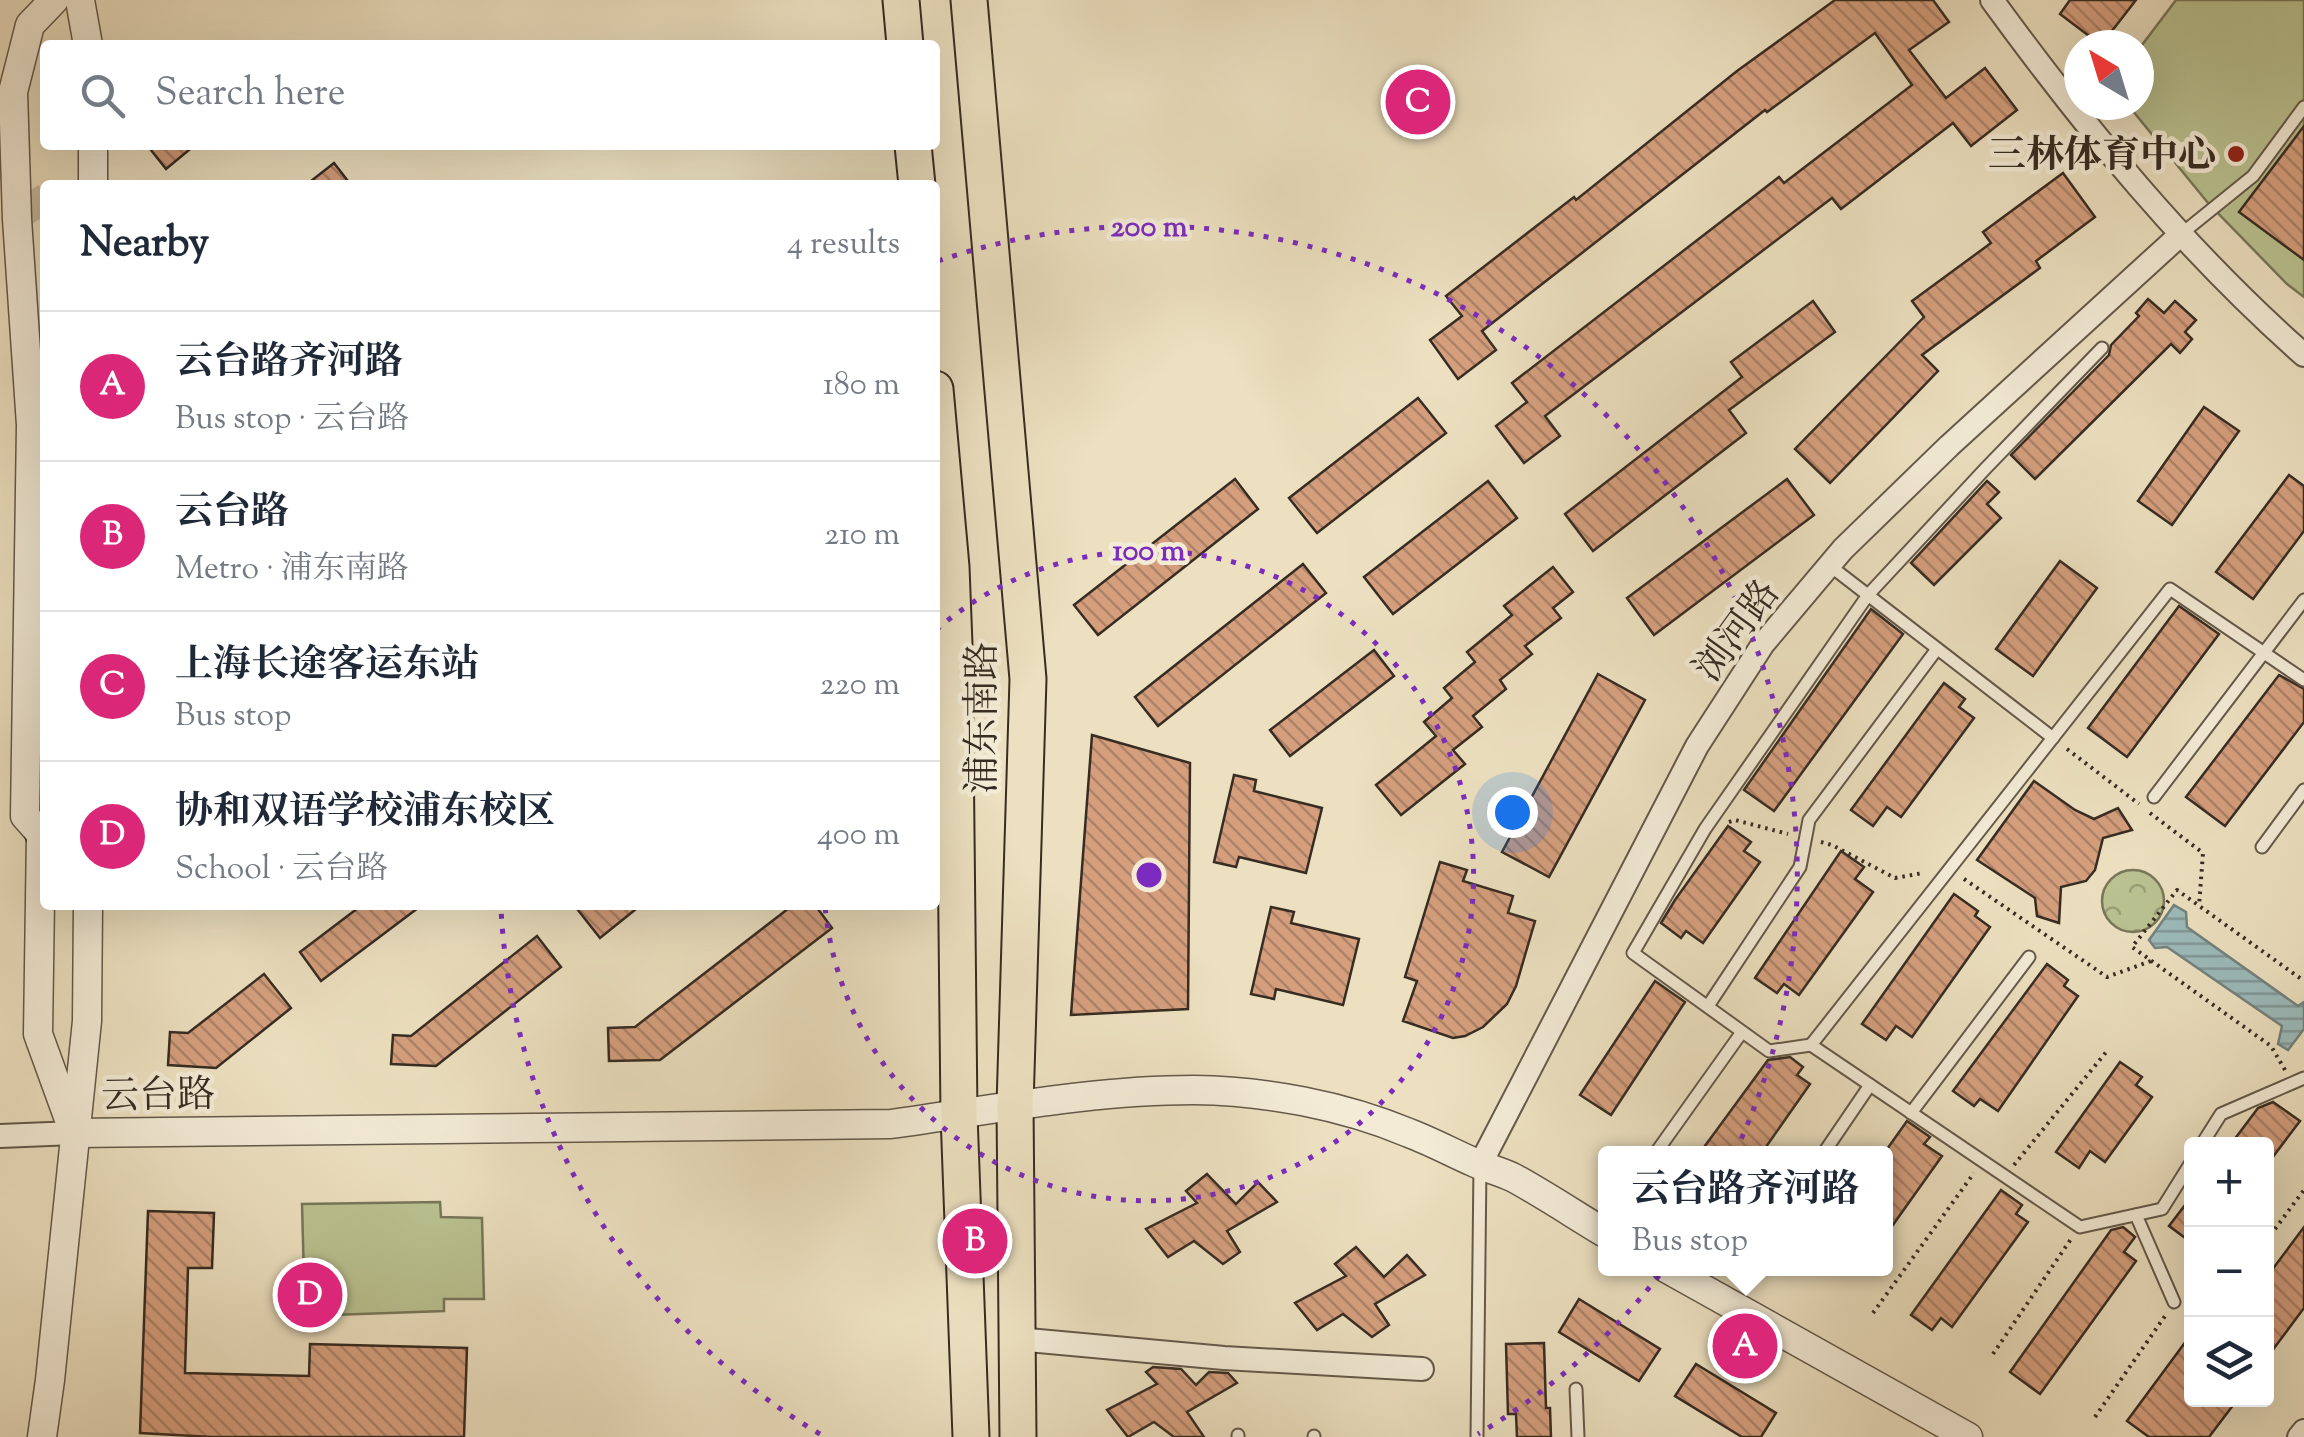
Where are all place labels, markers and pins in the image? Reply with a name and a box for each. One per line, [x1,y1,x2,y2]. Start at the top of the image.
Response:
pin: C [1386,64,1450,140]
place label: 三林体育中心 [1988,131,2216,185]
marker: 三林体育中心 [2225,143,2247,165]
centre of rings [1131,857,1167,893]
pin: B [942,1204,1008,1278]
pin: D [278,1258,342,1332]
pin: A [1712,1308,1778,1384]

